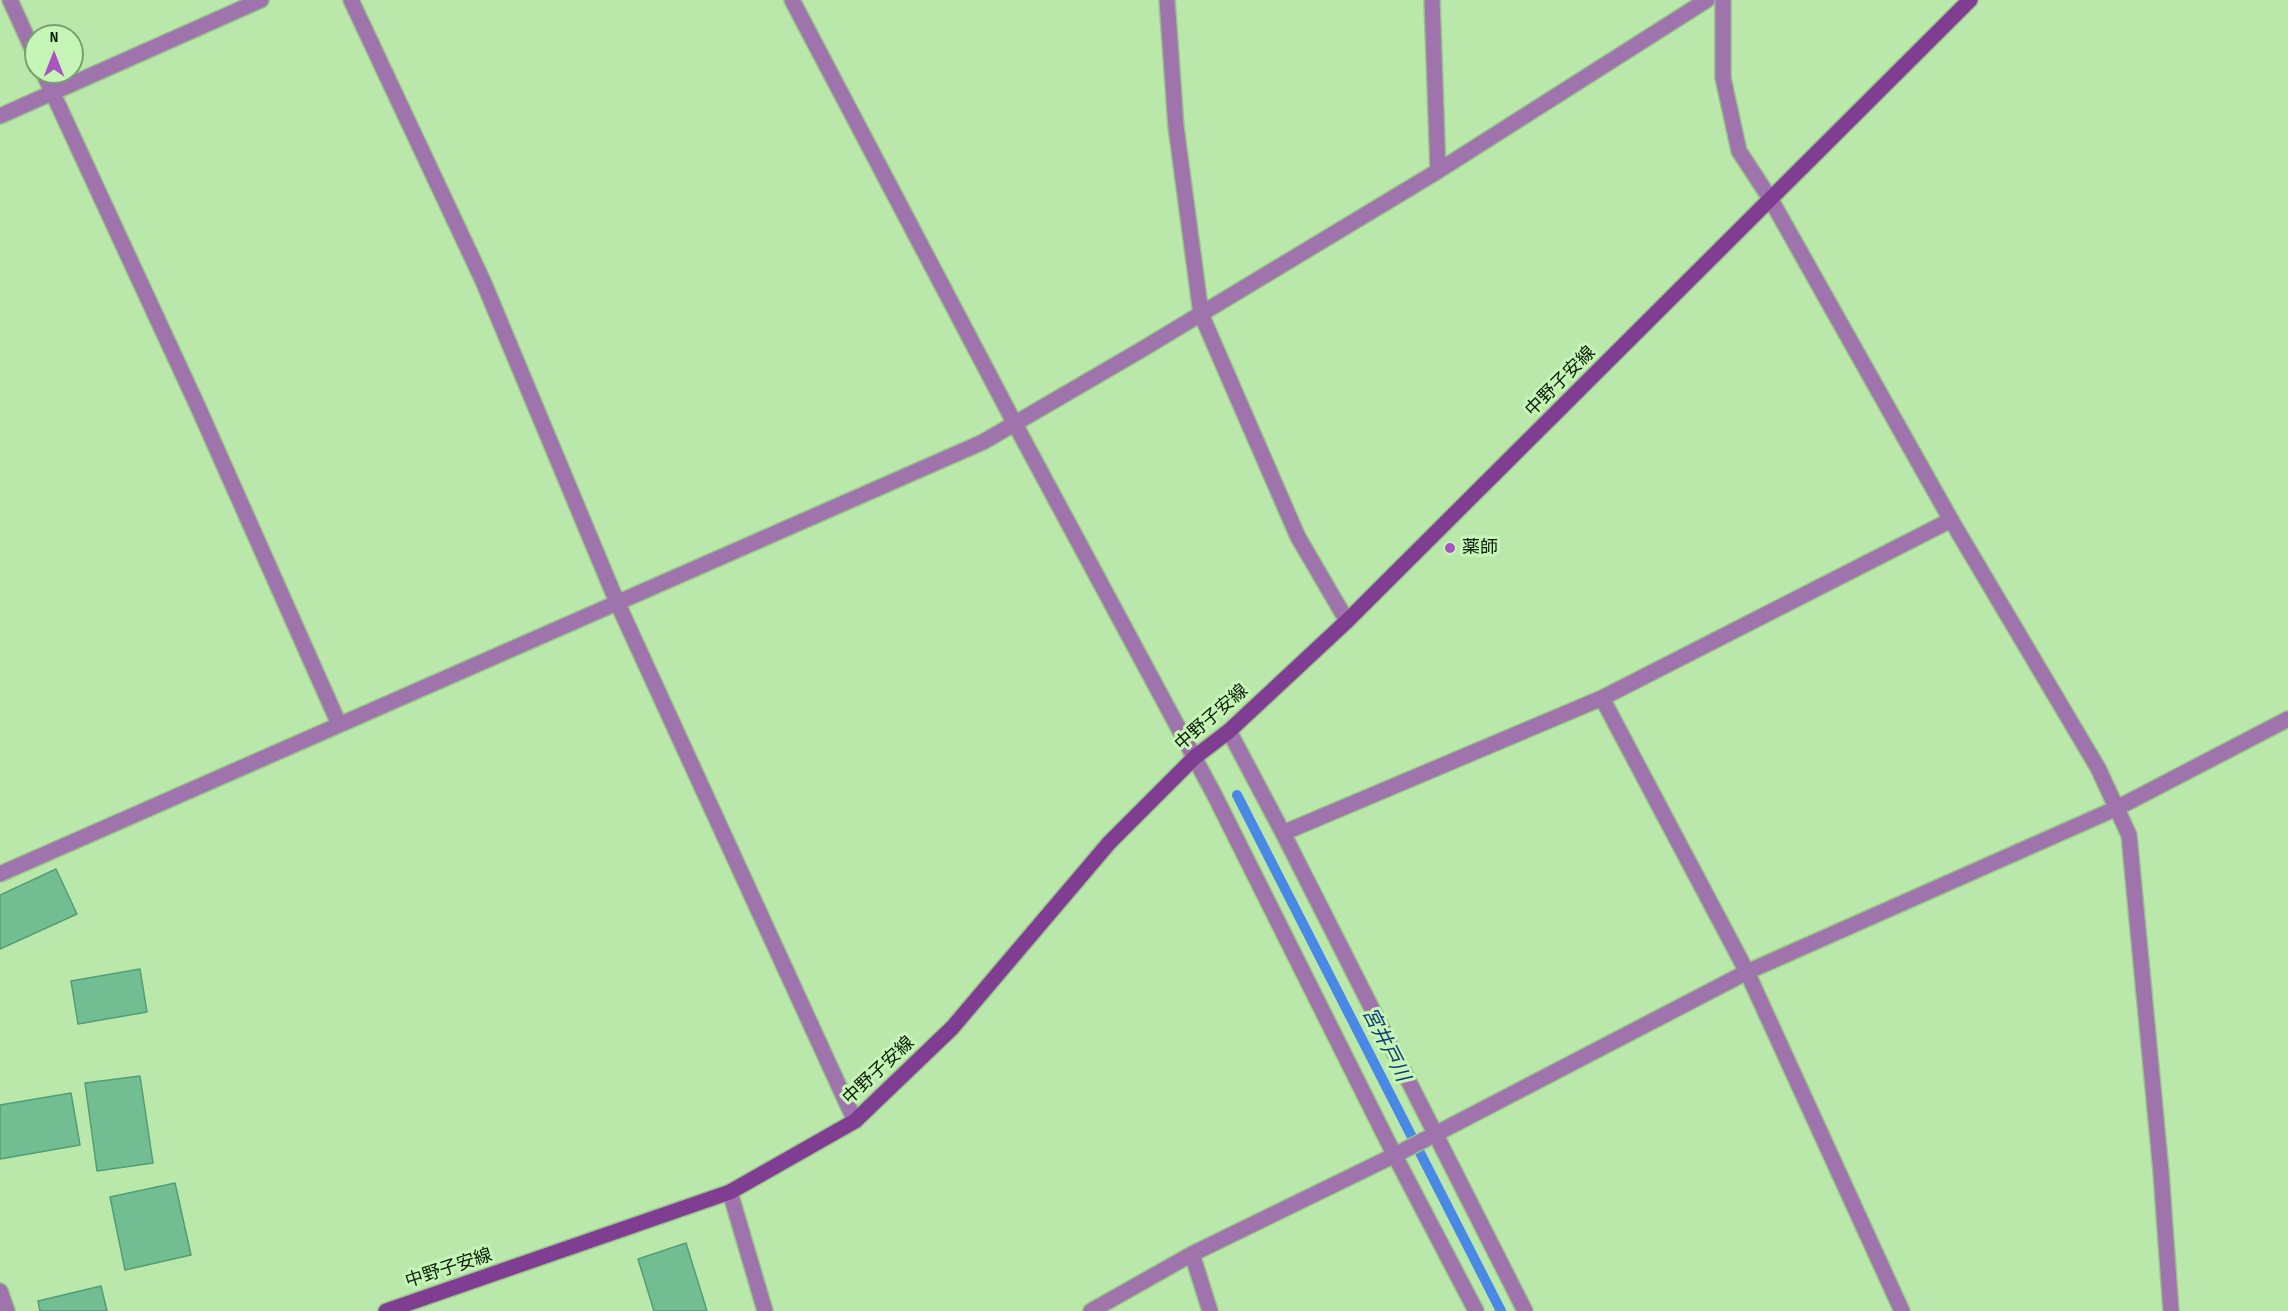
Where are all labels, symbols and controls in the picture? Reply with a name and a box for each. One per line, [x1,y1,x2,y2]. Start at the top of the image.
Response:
north arrow [24,24,84,84]
text: N [50,28,58,47]
street label: 中野子安線 [1522,343,1600,421]
place label: 薬師 [1462,537,1498,559]
marker: 薬師 [1443,541,1457,555]
street label: 中野子安線 [1171,680,1253,756]
water label: 宮井戸川 [1356,1004,1414,1086]
street label: 中野子安線 [839,1032,919,1110]
street label: 中野子安線 [403,1245,495,1293]

